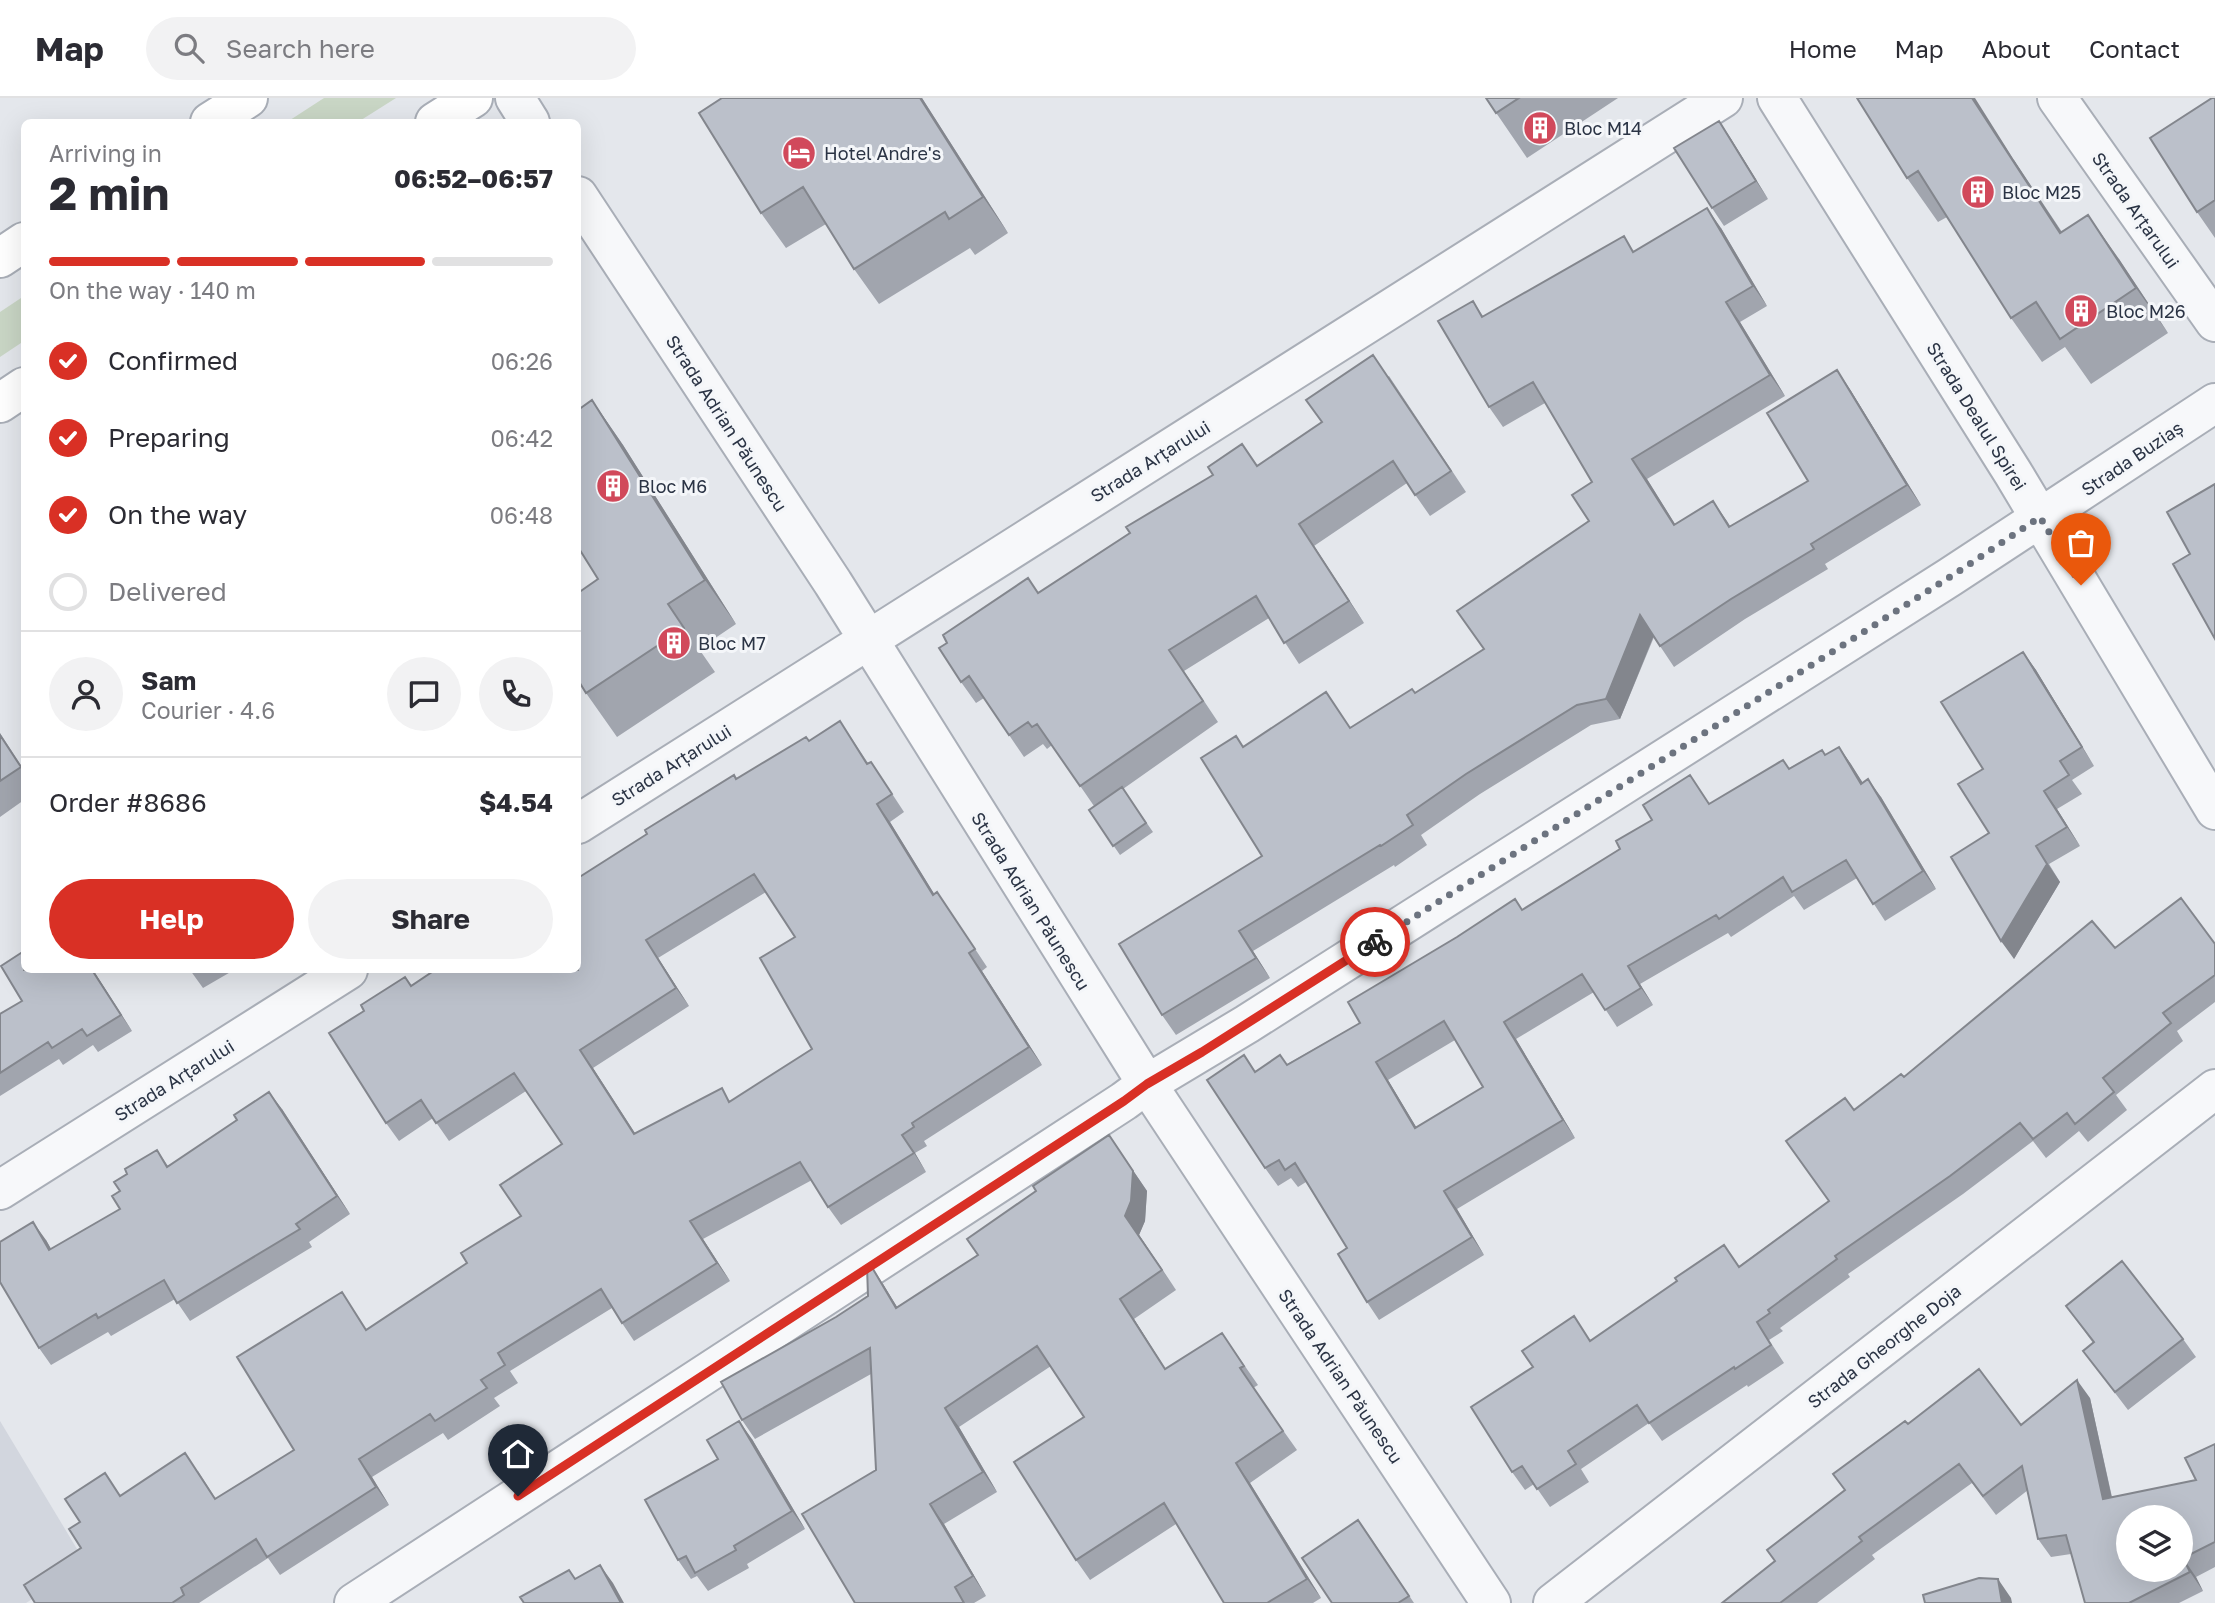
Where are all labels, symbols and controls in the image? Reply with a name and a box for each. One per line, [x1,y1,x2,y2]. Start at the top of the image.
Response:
search box [146,17,636,80]
text: Map [35,29,104,68]
icon: search [170,29,208,67]
text: Search here [226,33,375,64]
text: Home [1789,34,1857,63]
text: Map [1895,34,1944,63]
text: About [1982,34,2051,63]
text: Contact [2089,34,2180,63]
building icon: Bloc M14 [1521,109,1559,147]
place label: Bloc M14 [1564,117,1642,139]
hotel icon: Hotel Andre's [780,134,818,172]
text: Arriving in [49,139,162,167]
place label: Hotel Andre's [824,142,941,164]
street label: Strada Arțarului [2088,148,2184,272]
text: 06:52–06:57 [394,163,553,194]
text: 2 min [49,165,169,220]
building icon: Bloc M25 [1959,173,1997,211]
place label: Bloc M25 [2002,181,2081,203]
text: On the way · 140 m [49,276,256,304]
building icon: Bloc M26 [2062,292,2100,330]
place label: Bloc M26 [2106,300,2186,322]
street label: Strada Adrian Păunescu [662,331,792,515]
street label: Strada Dealul Spirei [1922,338,2032,494]
icon: check [49,342,87,380]
text: Confirmed [108,345,238,376]
text: 06:26 [491,347,553,375]
street label: Strada Arțarului [1086,415,1214,507]
street label: Strada Buziaș [2077,416,2187,500]
icon: check [49,419,87,457]
text: Preparing [108,422,230,453]
text: 06:42 [491,424,553,452]
building icon: Bloc M6 [594,467,632,505]
place label: Bloc M6 [638,475,707,497]
icon: check [49,496,87,534]
text: On the way [108,499,247,530]
text: 06:48 [490,501,553,529]
pin [2051,513,2111,585]
icon: bag [2062,524,2100,562]
text: Delivered [108,576,227,607]
building icon: Bloc M7 [655,624,693,662]
place label: Bloc M7 [698,632,766,654]
button: person [49,657,123,731]
button: chat [387,657,461,731]
button: phone [479,657,553,731]
text: Sam [141,665,196,696]
text: Courier · 4.6 [141,696,275,724]
street label: Strada Arțarului [607,719,735,811]
text: Order #8686 [49,787,207,818]
text: $4.54 [479,787,553,818]
street label: Strada Adrian Păunescu [967,808,1095,994]
button: Help [49,879,294,959]
button: Share [308,879,553,959]
courier [1340,907,1410,977]
icon: bike [1356,923,1394,961]
street label: Strada Arțarului [110,1034,238,1126]
street label: Strada Gheorghe Doja [1803,1279,1965,1413]
street label: Strada Adrian Păunescu [1274,1284,1408,1468]
pin [488,1424,548,1496]
icon: home [499,1435,537,1473]
map controls [2116,1505,2193,1582]
button: layers [2116,1505,2193,1582]

